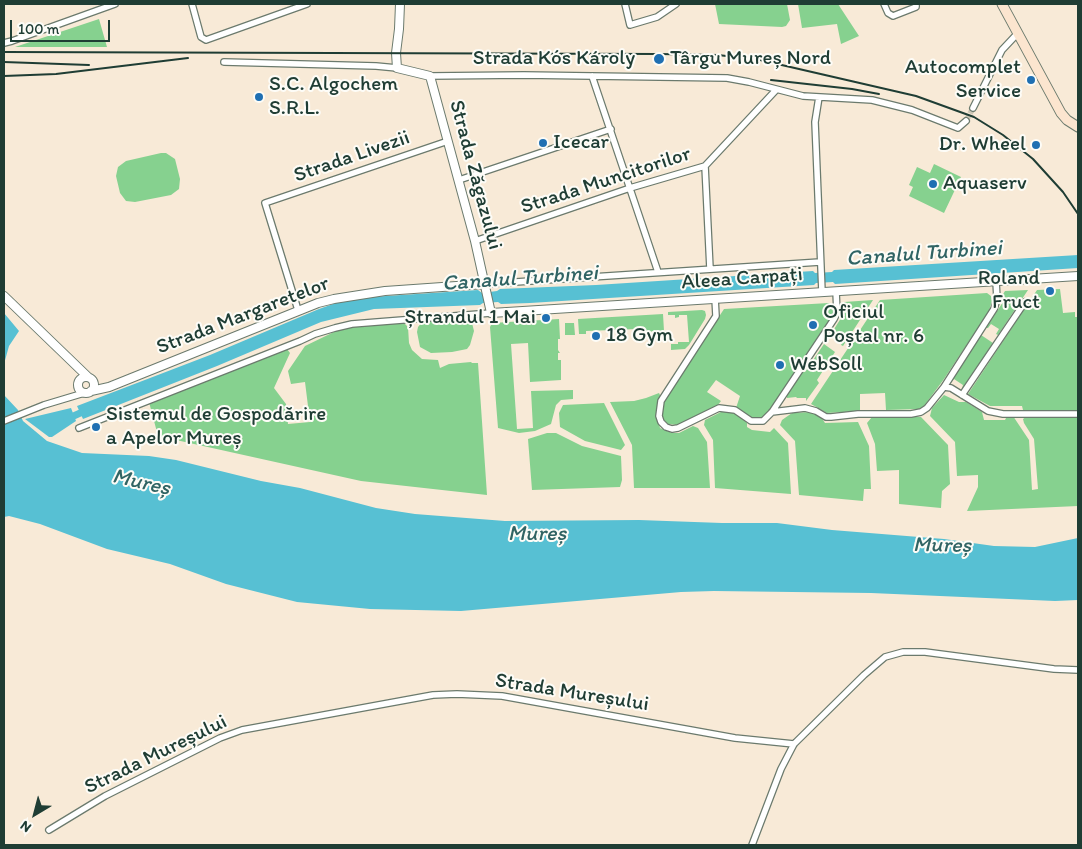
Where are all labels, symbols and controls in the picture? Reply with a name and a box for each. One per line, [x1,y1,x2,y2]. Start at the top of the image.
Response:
scale bar [12,10,112,42]
text: 100 m [18,20,59,38]
street label: Strada Kós Károly [473,46,635,72]
place label: Târgu Mureș Nord [670,46,831,72]
marker: Târgu Mureș Nord [652,52,666,66]
place label: Autocomplet Service [905,55,1021,105]
place label: S.C. Algochem S.R.L. [269,72,398,122]
marker: Autocomplet Service [1025,74,1037,86]
marker: S.C. Algochem S.R.L. [253,91,265,103]
street label: Strada Zăgazului [443,98,507,252]
street label: Strada Livezii [291,125,413,189]
place label: Icecar [553,130,609,156]
place label: Dr. Wheel [939,132,1026,158]
marker: Icecar [537,137,549,149]
marker: Dr. Wheel [1030,139,1042,151]
street label: Strada Muncitorilor [518,142,694,220]
place label: Aquaserv [943,171,1027,197]
marker: Aquaserv [927,178,939,190]
water label: Canalul Turbinei [845,235,1003,273]
water label: Canalul Turbinei [441,260,599,298]
street label: Aleea Carpați [680,262,804,296]
place label: Roland Fruct [978,266,1040,316]
street label: Strada Margaretelor [153,271,333,361]
marker: Roland Fruct [1044,285,1056,297]
place label: Oficiul Poștal nr. 6 [823,300,924,350]
place label: Ștrandul 1 Mai [404,305,536,331]
marker: Ștrandul 1 Mai [540,312,552,324]
marker: Oficiul Poștal nr. 6 [807,319,819,331]
place label: 18 Gym [606,323,673,349]
marker: 18 Gym [590,330,602,342]
place label: WebSoll [790,352,863,378]
marker: WebSoll [774,359,786,371]
place label: Sistemul de Gospodărire a Apelor Mureș [106,402,326,452]
marker: Sistemul de Gospodărire a Apelor Mureș [90,421,102,433]
water label: Mureș [110,464,172,502]
water label: Mureș [508,521,566,547]
water label: Mureș [913,532,971,560]
street label: Strada Mureșului [493,668,651,718]
street label: Strada Mureșului [81,710,231,800]
north arrow [10,789,60,839]
text: N [17,817,35,836]

